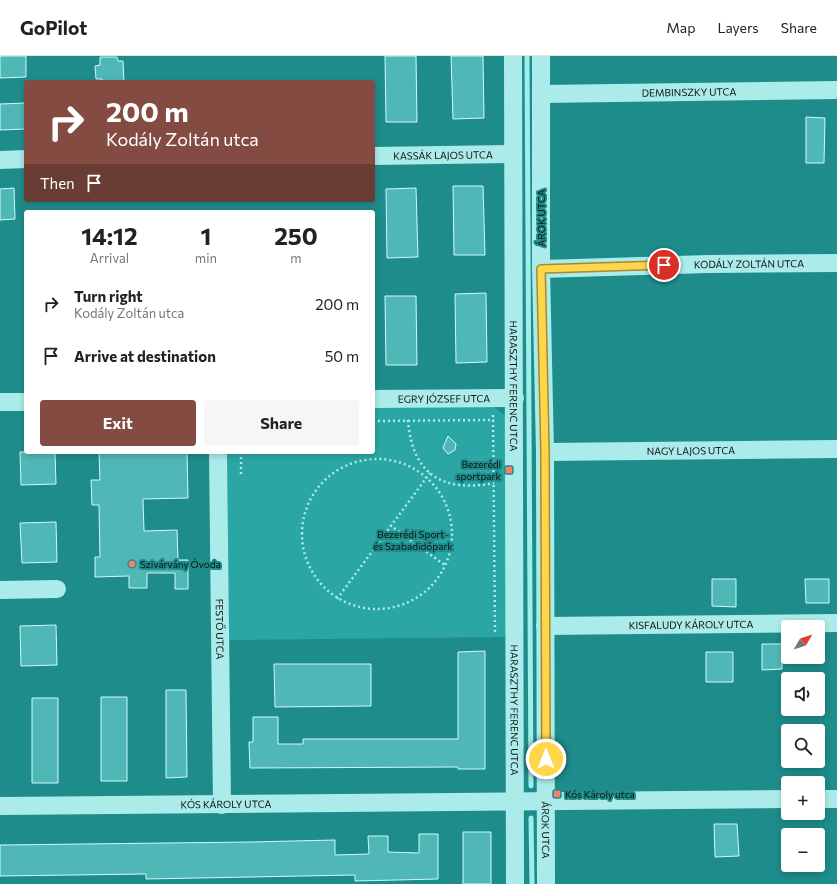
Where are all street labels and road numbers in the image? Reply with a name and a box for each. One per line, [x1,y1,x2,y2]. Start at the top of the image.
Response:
street label: DEMBINSZKY UTCA [642,85,736,99]
street label: KASSÁK LAJOS UTCA [393,148,493,162]
street label: ÁROK UTCA [535,189,547,247]
street label: KODÁLY ZOLTÁN UTCA [694,257,804,270]
street label: HARASZTHY FERENC UTCA [508,321,520,452]
street label: EGRY JÓZSEF UTCA [398,392,490,405]
street label: NAGY LAJOS UTCA [647,444,735,457]
street label: FESTŐ UTCA [214,599,226,660]
street label: KISFALUDY KÁROLY UTCA [629,618,753,631]
street label: HARASZTHY FERENC UTCA [508,645,521,776]
street label: KÓS KÁROLY UTCA [180,798,272,810]
street label: ÁROK UTCA [540,801,552,859]

